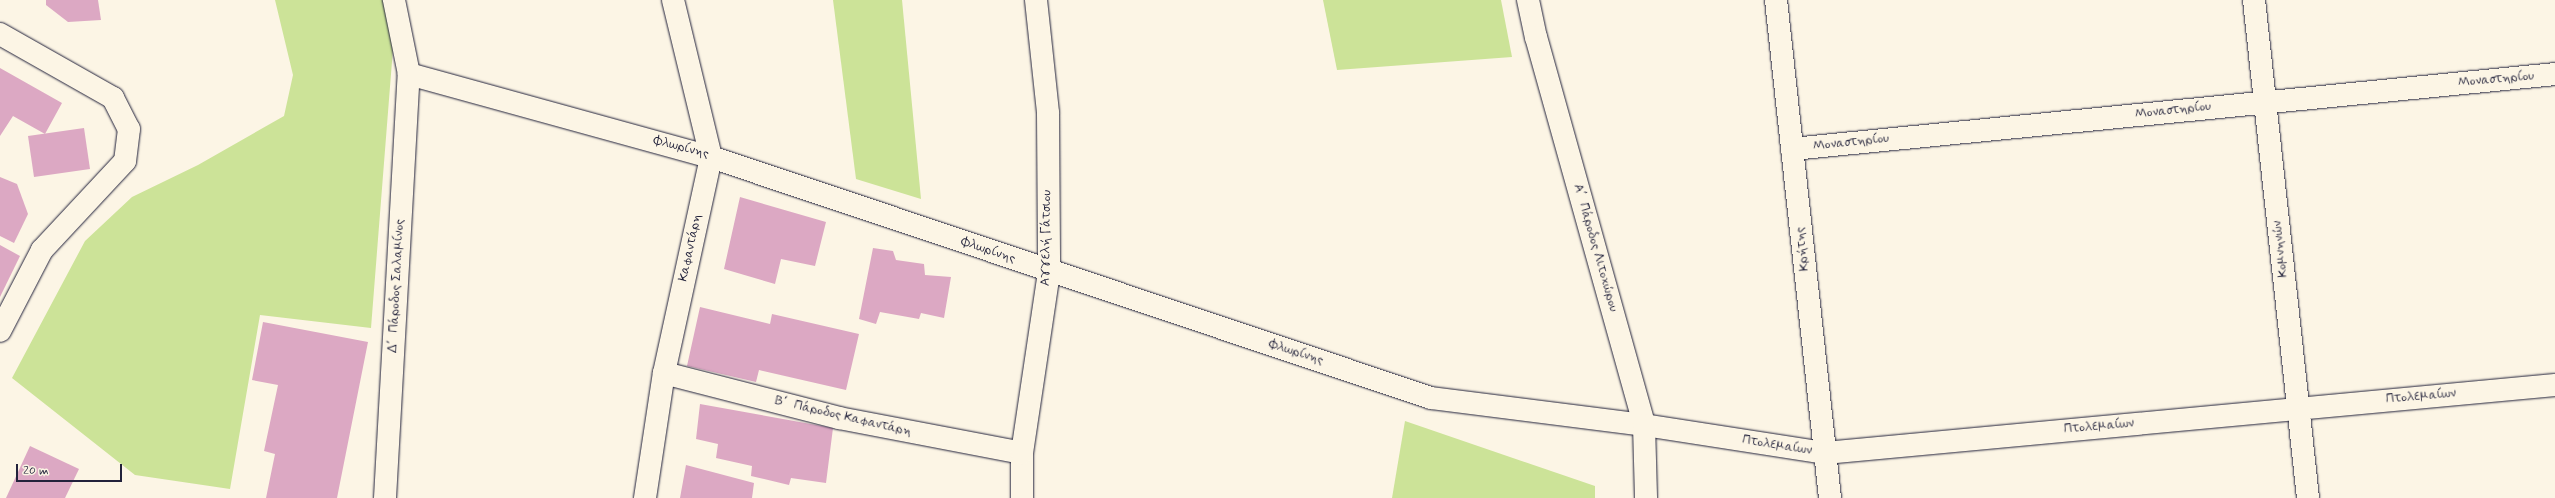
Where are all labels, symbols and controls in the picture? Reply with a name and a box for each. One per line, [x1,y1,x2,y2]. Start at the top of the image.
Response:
street label: Μοναστηρίου [2457,69,2535,91]
street label: Μοναστηρίου [2134,99,2212,123]
street label: Μοναστηρίου [1812,131,1890,155]
street label: Φλωρίνης [652,133,710,163]
street label: Α΄ Πάροδος Λιτοχώρου [1569,182,1621,314]
street label: Αγγελή Γάτσιου [1038,190,1056,286]
street label: Καφαντάρη [676,213,706,283]
street label: Δ΄ Πάροδος Σαλαμίνος [386,219,408,353]
street label: Κομνηνών [2270,220,2292,278]
street label: Κρήτης [1793,226,1813,272]
street label: Φλωρίνης [959,234,1017,268]
street label: Φλωρίνης [1267,337,1325,369]
street label: Πτολεμαίων [2385,386,2457,408]
street label: Β΄ Πάροδος Καφαντάρη [773,394,913,440]
street label: Πτολεμαίων [2063,416,2135,438]
street label: Πτολεμαίων [1741,433,1813,459]
scale bar [18,456,124,482]
text: 20 m [23,463,49,479]

